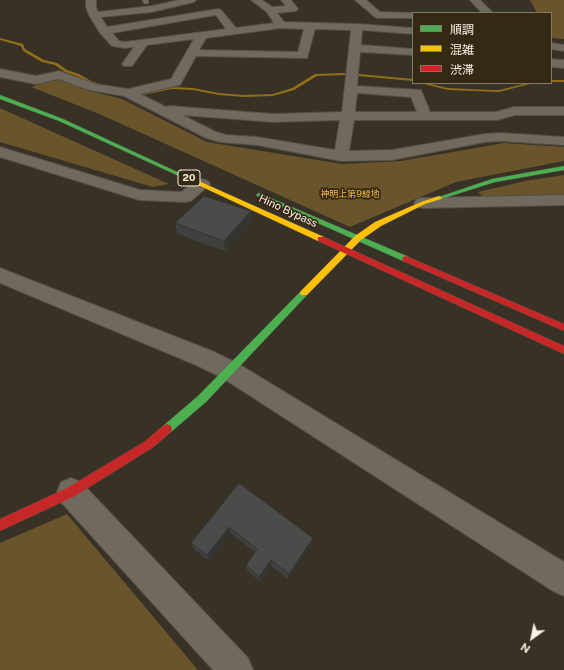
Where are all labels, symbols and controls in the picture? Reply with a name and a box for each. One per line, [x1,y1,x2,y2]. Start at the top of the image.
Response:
legend [412,12,552,84]
text: 順調 [450,23,474,37]
text: 混雑 [450,43,474,57]
text: 渋滞 [450,63,474,77]
road number: 20 [178,170,200,186]
park label: 神明上第9緑地 [320,189,380,199]
street label: Hino Bypass [257,192,319,230]
north arrow [512,618,552,658]
text: N [519,641,532,655]

